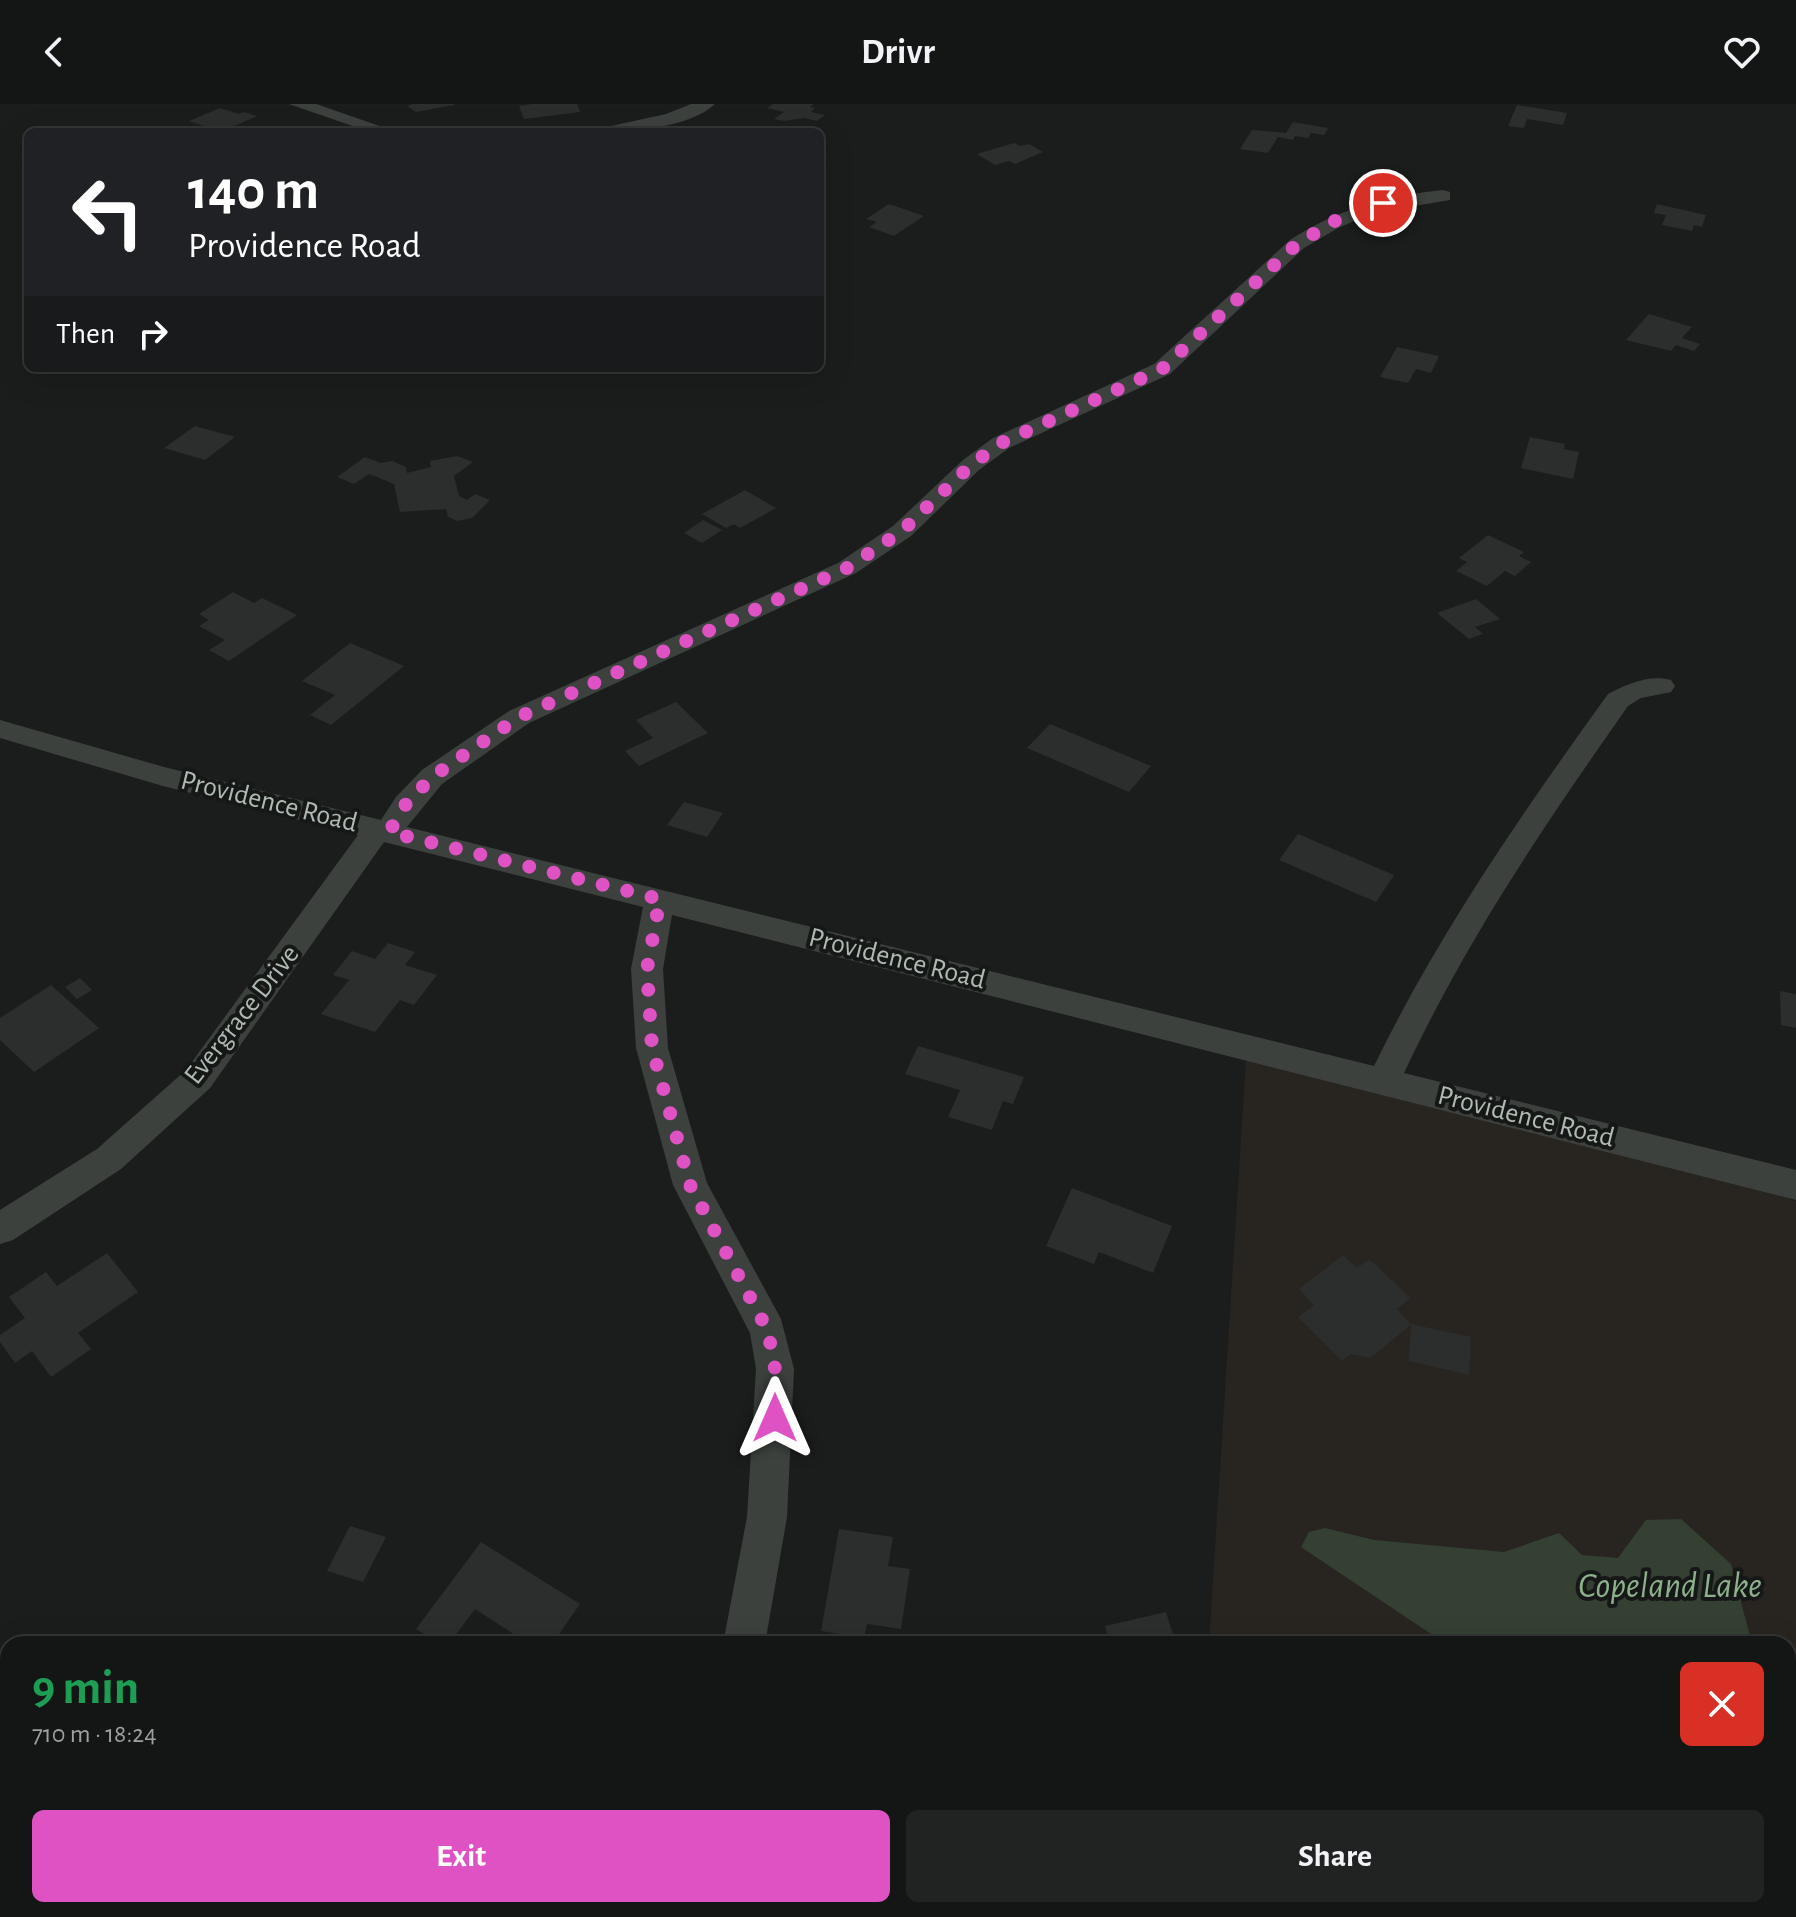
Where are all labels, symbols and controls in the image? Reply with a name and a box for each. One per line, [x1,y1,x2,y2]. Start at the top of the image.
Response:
icon: back [32,30,76,74]
icon: heart [1720,30,1764,74]
text: Drivr [861,34,935,70]
icon: left [56,160,160,264]
text: 140 m [188,163,319,219]
pin [1349,169,1417,237]
icon: arrive [1361,181,1405,225]
text: Providence Road [188,228,421,264]
icon: right [131,312,175,356]
text: Then [56,319,115,349]
street label: Providence Road [178,767,360,837]
street label: Providence Road [806,924,988,994]
street label: Evergrace Drive [179,940,305,1090]
street label: Providence Road [1435,1082,1617,1152]
position arrow [733,1376,817,1460]
water label: Copeland Lake [1578,1568,1762,1604]
button: close [1680,1662,1764,1746]
text: 9 min [32,1665,139,1713]
text: 710 m · 18:24 [32,1721,157,1747]
button: Exit [32,1810,890,1902]
button: Share [906,1810,1764,1902]

